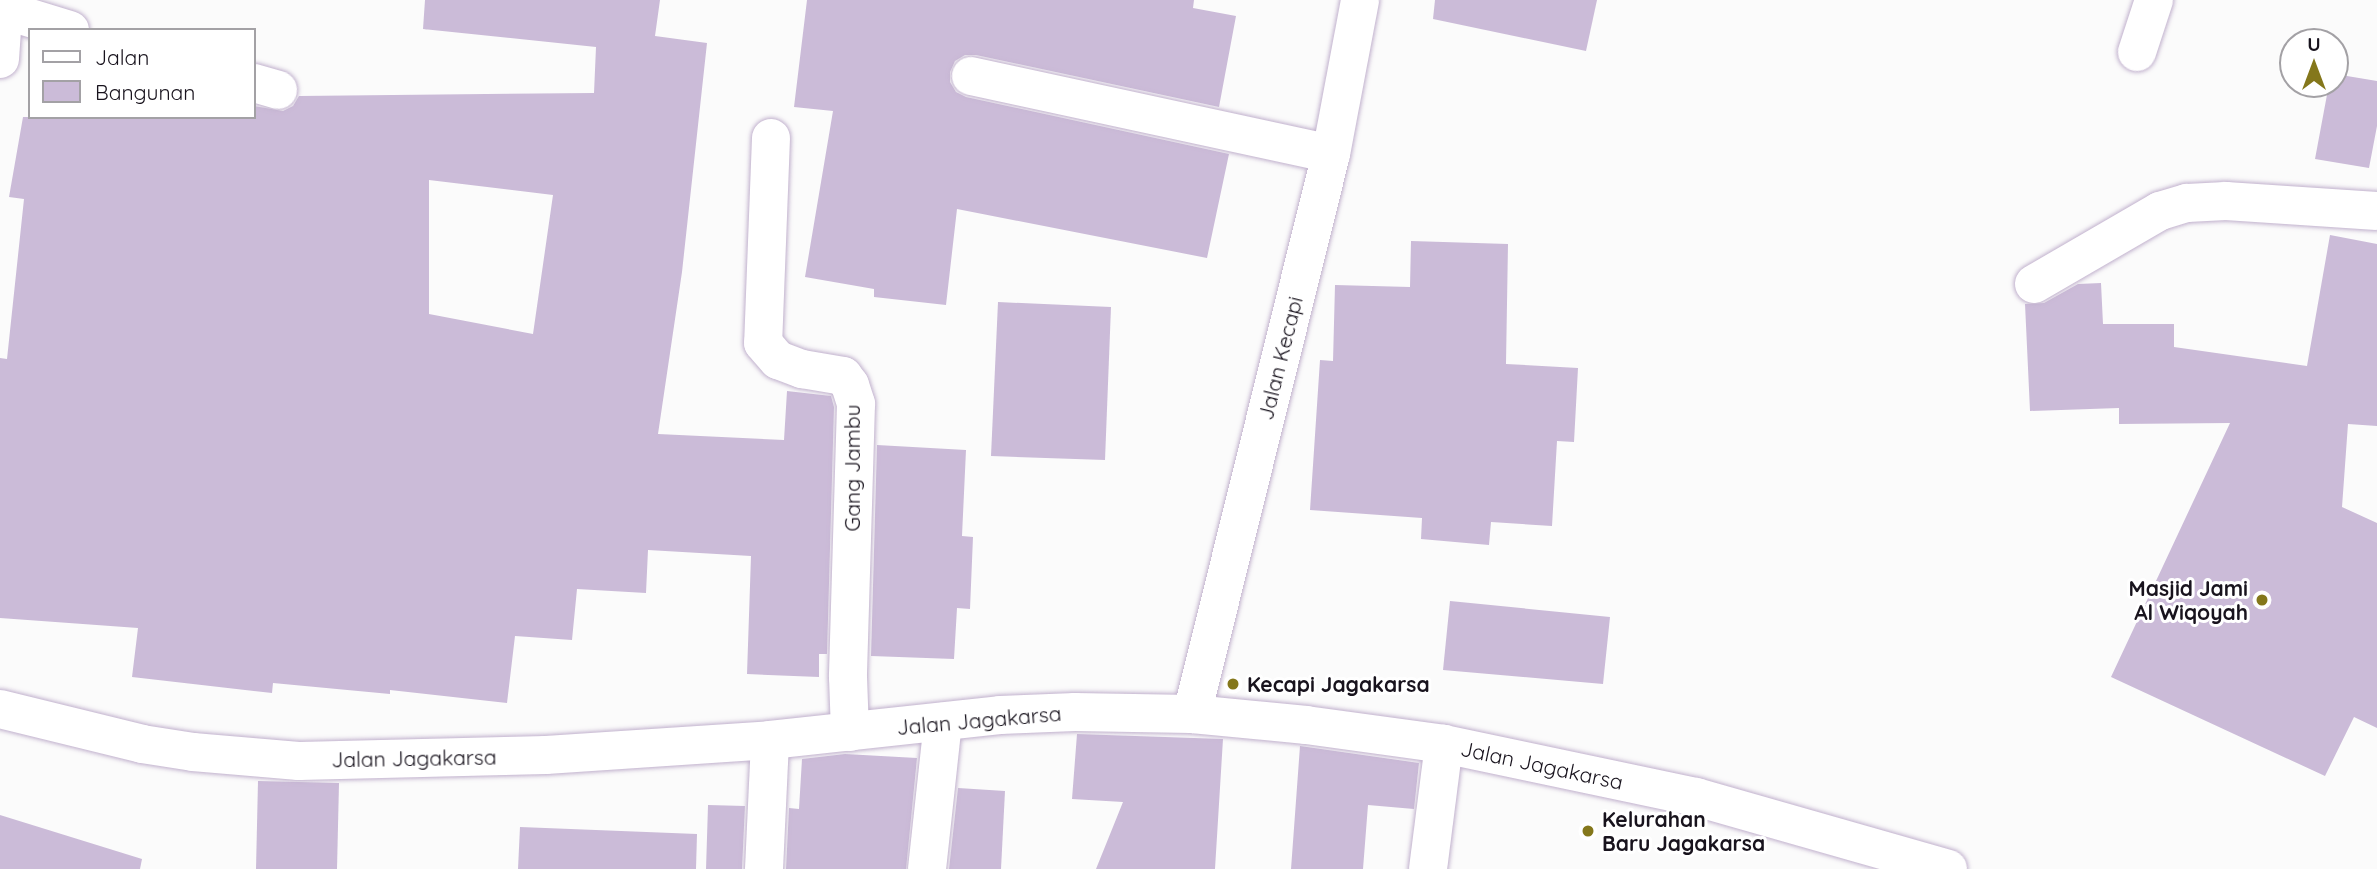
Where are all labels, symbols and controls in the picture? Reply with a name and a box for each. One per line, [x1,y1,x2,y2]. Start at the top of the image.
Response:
legend [28,28,256,119]
north arrow [2279,28,2349,98]
text: U [2307,32,2321,56]
text: Jalan [95,44,149,70]
text: Bangunan [95,79,195,105]
street label: Jalan Kecapi [1252,294,1308,422]
street label: Gang Jambu [839,404,865,532]
place label: Masjid Jami Al Wiqoyah [2129,575,2248,625]
marker: Masjid Jami Al Wiqoyah [2254,592,2270,608]
place label: Kecapi Jagakarsa [1247,671,1430,697]
marker: Kecapi Jagakarsa [1225,676,1241,692]
street label: Jalan Jagakarsa [896,700,1062,740]
street label: Jalan Jagakarsa [1459,735,1625,795]
street label: Jalan Jagakarsa [331,744,497,772]
place label: Kelurahan Baru Jagakarsa [1602,806,1765,856]
marker: Kelurahan Baru Jagakarsa [1580,823,1596,839]

